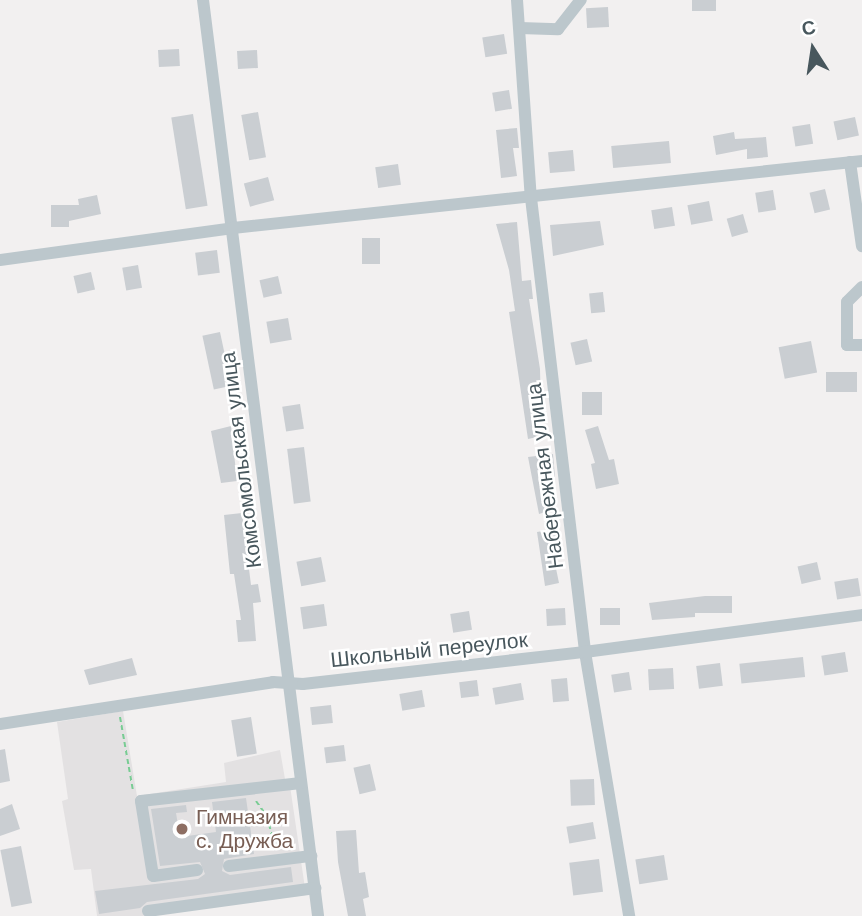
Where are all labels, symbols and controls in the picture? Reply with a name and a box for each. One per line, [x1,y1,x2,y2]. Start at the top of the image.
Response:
north arrow [778,14,848,84]
text: С [799,15,818,41]
street label: Комсомольская улица [215,350,267,570]
street label: Набережная улица [521,382,569,570]
street label: Школьный переулок [329,627,529,673]
place label: Гимназия с. Дружба [196,804,293,854]
marker: Гимназия с. Дружба [174,821,190,837]

